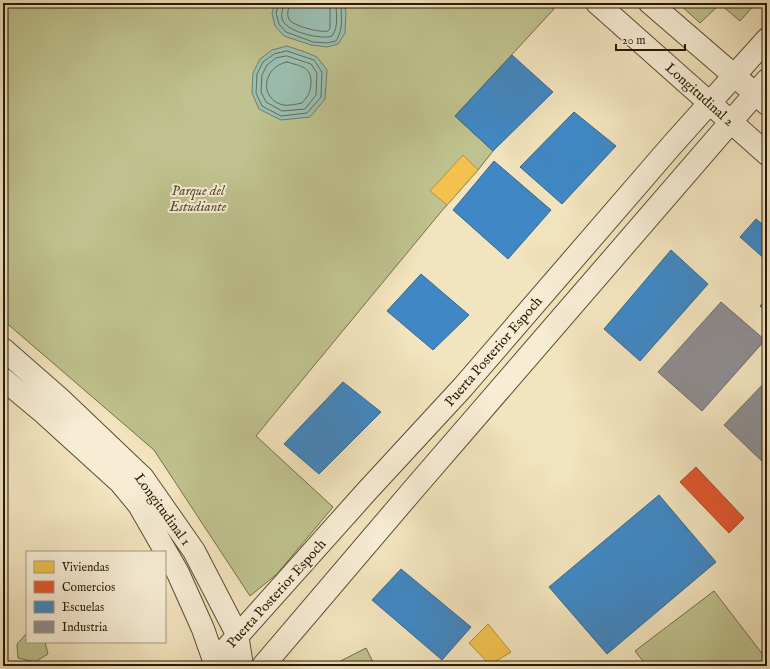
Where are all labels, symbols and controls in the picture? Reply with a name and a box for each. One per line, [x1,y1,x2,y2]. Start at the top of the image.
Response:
scale bar [616,26,685,52]
text: 20 m [622,33,645,48]
street label: Longitudinal 2 [661,59,738,131]
park label: Parque del Estudiante [169,182,227,216]
street label: Puerta Posterior Espoch [441,292,547,410]
street label: Longitudinal 1 [130,470,195,549]
street label: Puerta Posterior Espoch [223,535,331,652]
legend [26,551,166,643]
text: Viviendas [61,560,109,575]
text: Comercios [62,580,115,595]
text: Escuelas [62,600,104,615]
text: Industria [62,620,108,635]

